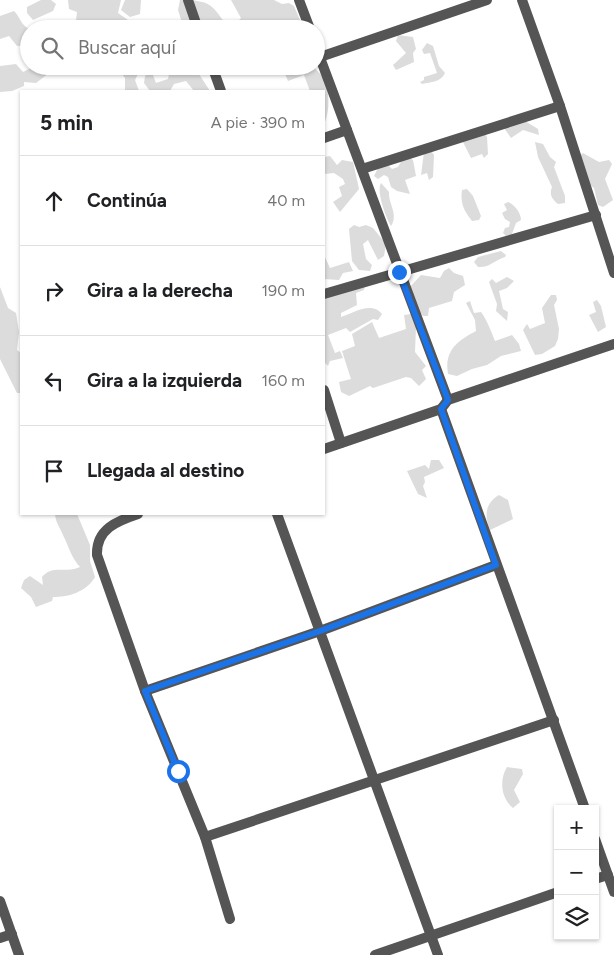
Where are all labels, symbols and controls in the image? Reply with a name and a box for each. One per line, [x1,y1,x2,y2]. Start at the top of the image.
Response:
search box [20,20,325,75]
icon: search [38,34,66,62]
text: Buscar aquí [78,36,176,59]
text: 5 min [40,110,93,135]
text: A pie · 390 m [211,113,305,132]
icon: ahead [40,187,68,215]
text: Continúa [87,189,167,212]
text: 40 m [267,191,305,210]
route end [388,261,411,284]
icon: right [40,277,68,305]
text: Gira a la derecha [87,279,233,302]
text: 190 m [262,281,305,300]
icon: left [40,367,68,395]
text: Gira a la izquierda [87,369,242,392]
text: 160 m [262,371,305,390]
icon: arrive [40,457,68,485]
text: Llegada al destino [87,459,244,482]
route start [167,760,190,783]
map controls [554,805,599,940]
button: + [554,805,599,850]
button: − [554,850,599,895]
button: layers [554,895,599,940]

